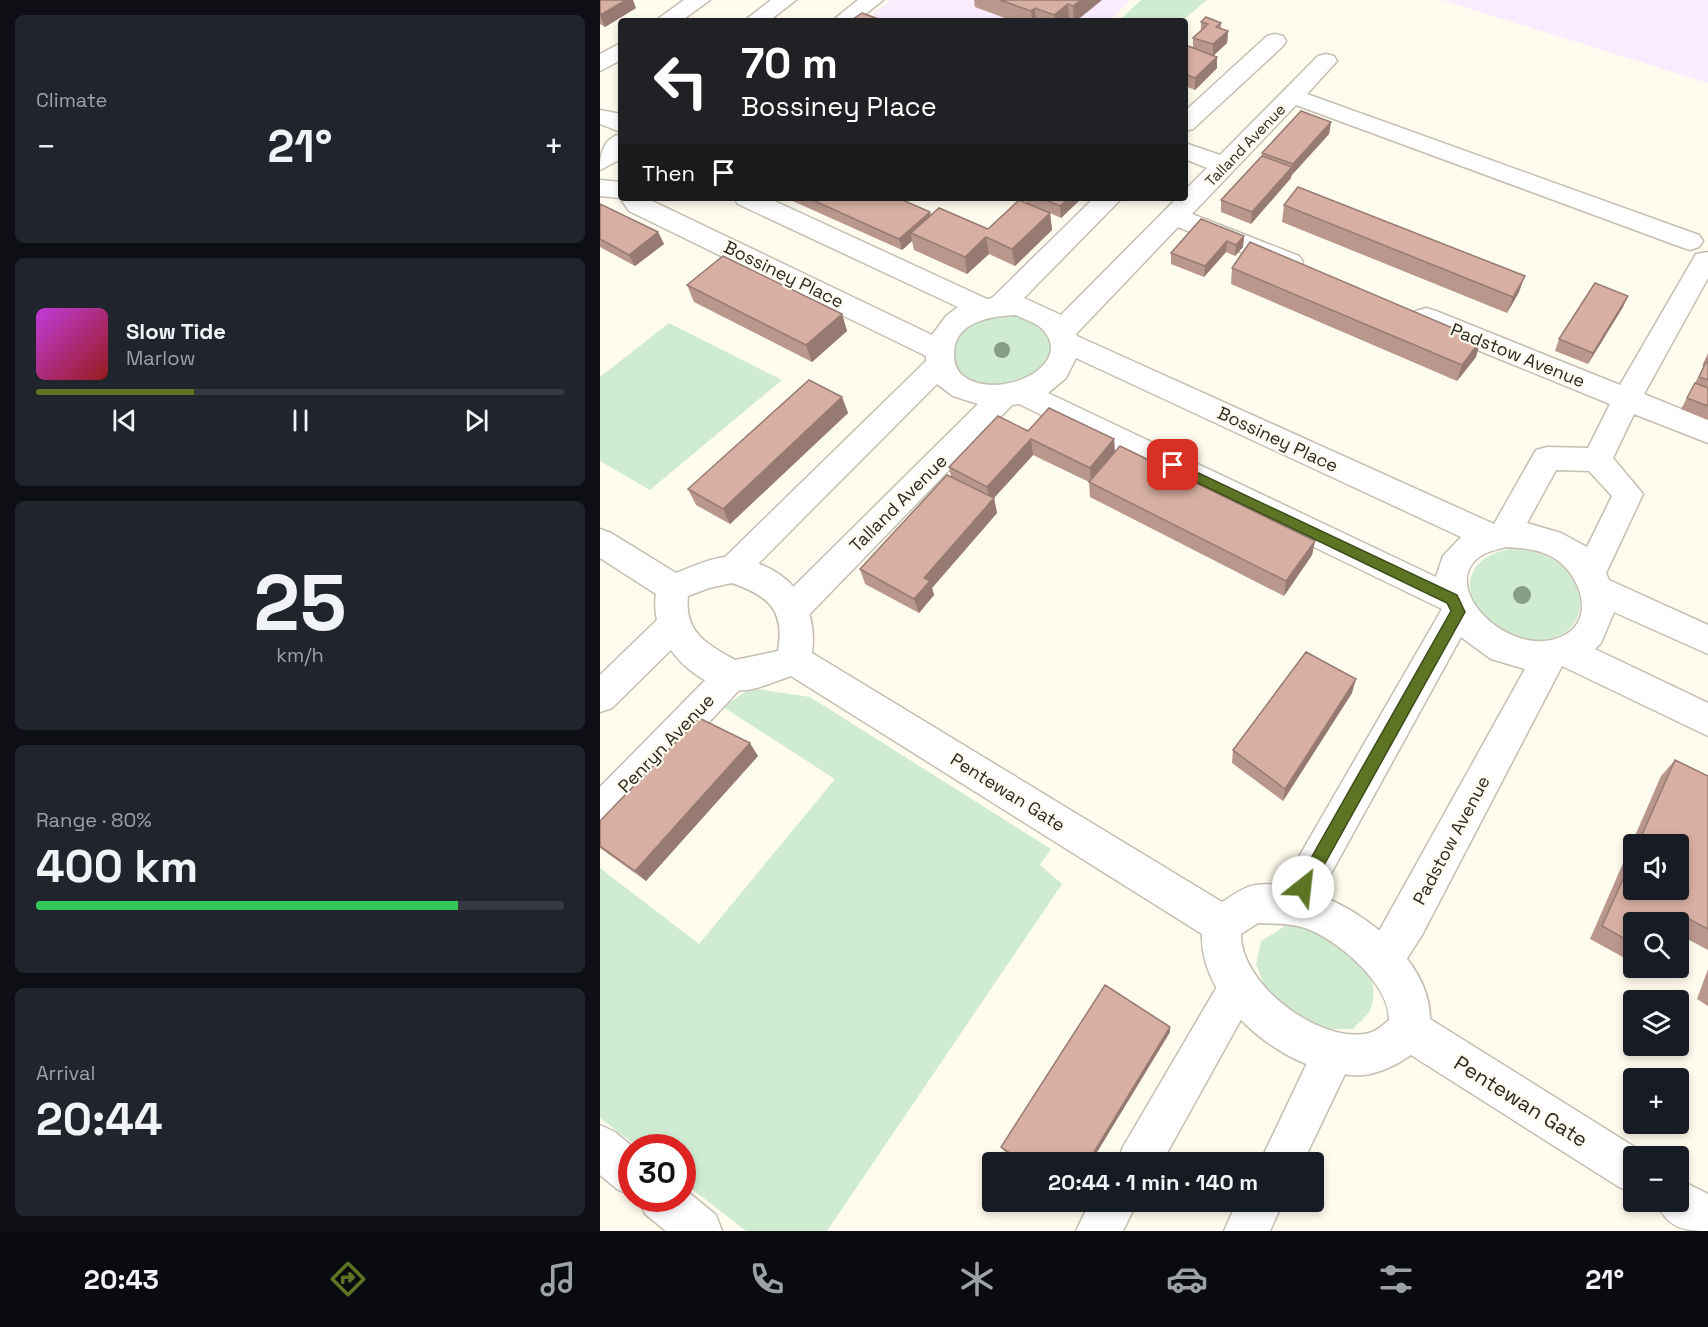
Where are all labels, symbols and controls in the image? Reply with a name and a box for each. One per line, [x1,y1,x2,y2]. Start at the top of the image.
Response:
text: 70 m [741,37,838,90]
icon: left [642,42,720,120]
text: Climate [36,87,107,113]
text: Bossiney Place [741,89,937,124]
street label: Talland Avenue [1201,100,1289,190]
text: 21° [268,118,332,175]
text: − [36,126,56,168]
text: + [544,126,564,168]
icon: arrive [707,156,740,189]
text: Then [642,159,695,187]
street label: Bossiney Place [720,235,848,313]
text: Slow Tide [126,317,226,345]
street label: Padstow Avenue [1447,318,1589,392]
text: Marlow [126,345,195,371]
street label: Bossiney Place [1214,401,1342,477]
icon: previous [108,404,141,437]
icon: pause [284,404,317,437]
icon: next [460,404,493,437]
pin [1147,439,1198,490]
icon: arrive [1156,448,1189,481]
street label: Talland Avenue [844,449,952,557]
text: 25 [253,553,347,653]
text: km/h [276,642,324,668]
street label: Penryn Avenue [613,689,719,797]
street label: Pentewan Gate [946,748,1070,836]
street label: Padstow Avenue [1407,772,1495,908]
text: Range · 80% [36,807,152,833]
map controls [1623,834,1689,1212]
button: sound [1623,834,1689,900]
text: 400 km [36,838,198,895]
position arrow [1271,855,1335,919]
button: search [1623,912,1689,978]
button: layers [1623,990,1689,1056]
street label: Pentewan Gate [1449,1049,1593,1153]
text: Arrival [36,1060,95,1086]
button: + [1623,1068,1689,1134]
text: 20:44 [36,1091,163,1148]
speed limit sign: 30 [618,1134,696,1212]
button: − [1623,1146,1689,1212]
text: 20:44 · 1 min · 140 m [1048,1168,1258,1196]
icon: directions [327,1258,369,1300]
icon: music [537,1258,579,1300]
icon: phone [746,1258,788,1300]
icon: climate [956,1258,998,1300]
icon: car [1166,1258,1208,1300]
icon: filters [1375,1258,1417,1300]
text: 20:43 [84,1262,159,1297]
text: 21° [1585,1262,1624,1297]

